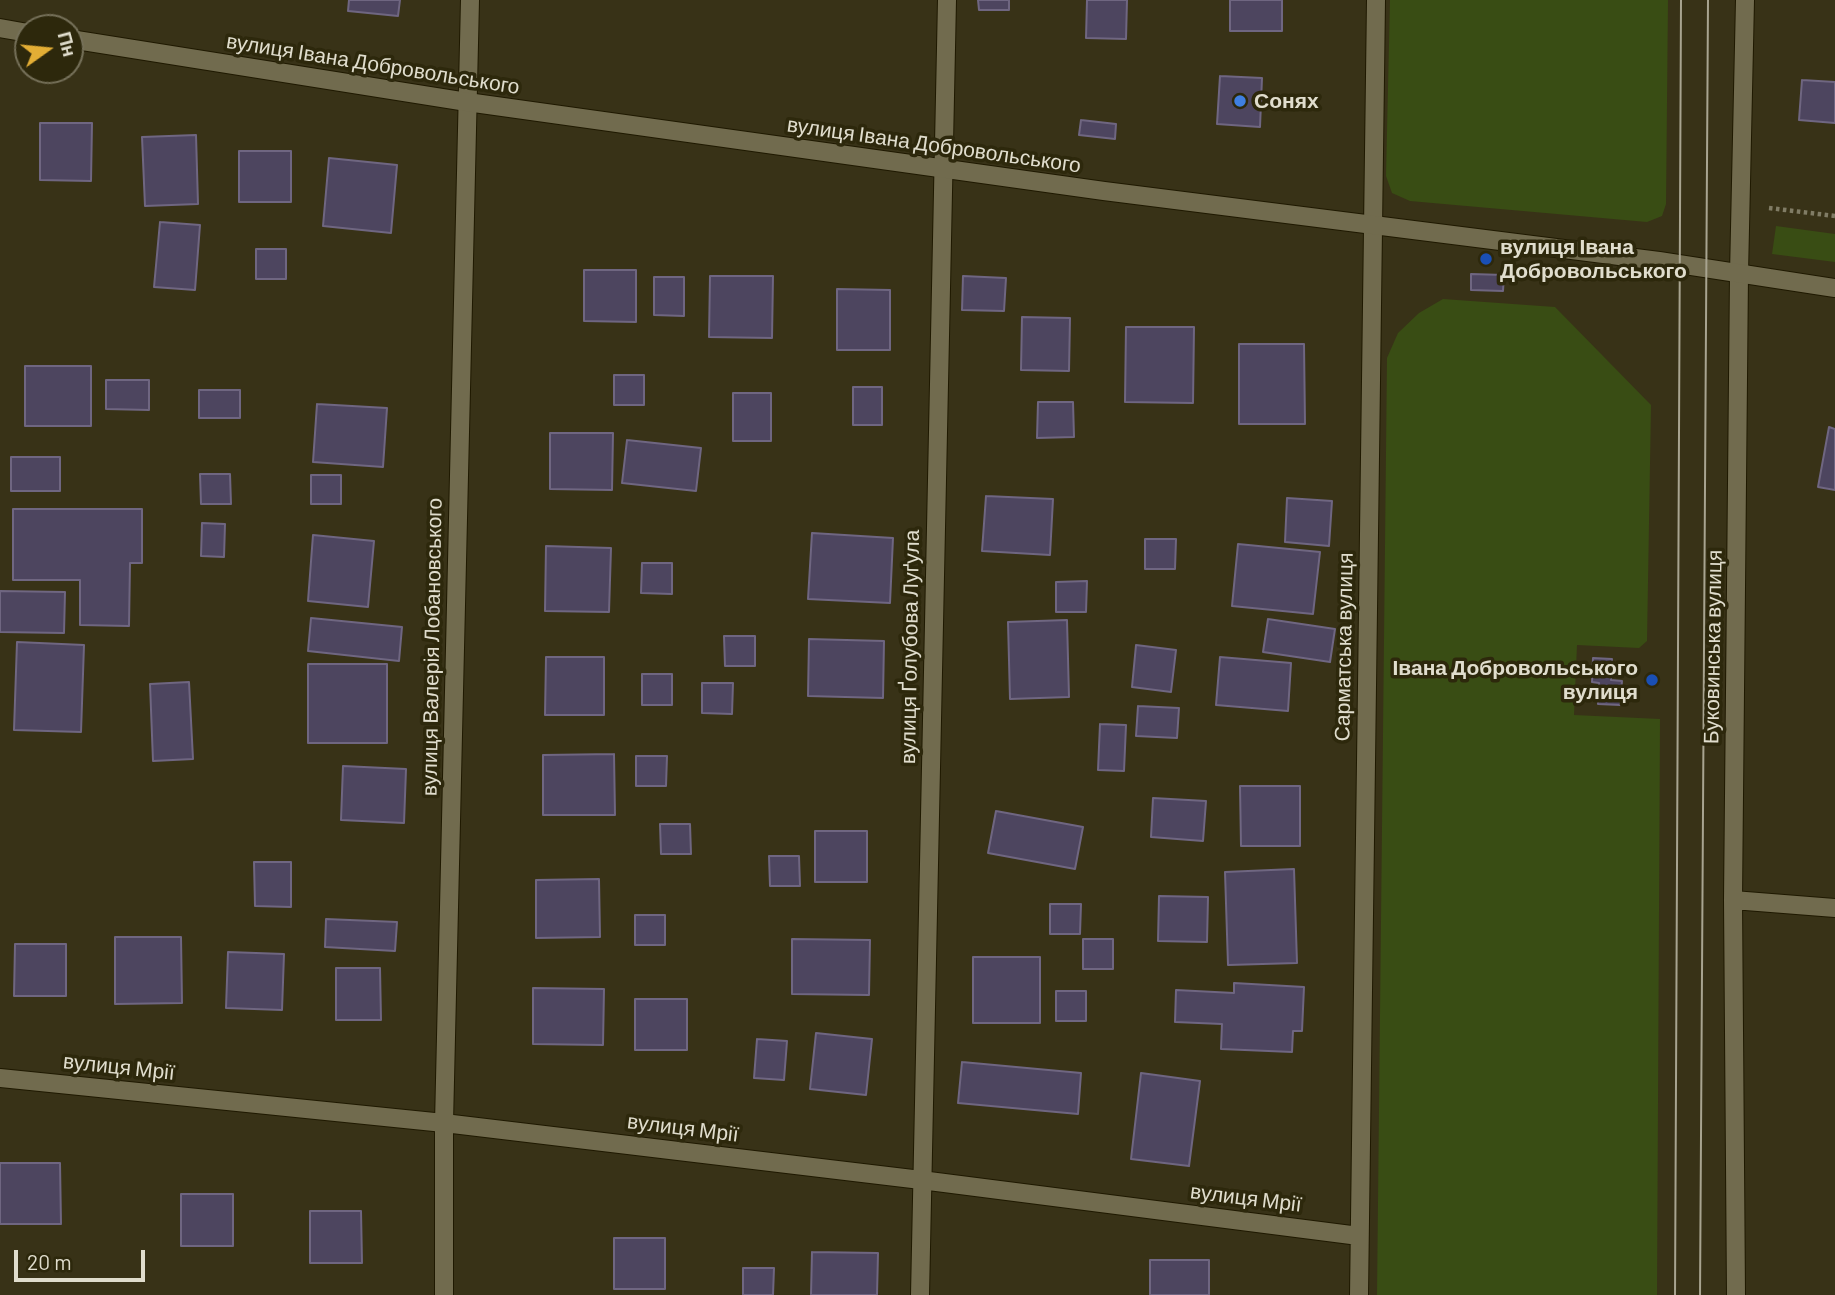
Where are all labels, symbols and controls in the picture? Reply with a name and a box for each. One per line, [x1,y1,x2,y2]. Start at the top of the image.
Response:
north arrow [14,14,84,84]
street label: вулиця Івана Добровольського [225,28,521,100]
text: Пн [53,29,82,59]
place label: Сонях [1254,88,1319,114]
marker: Сонях [1232,93,1248,109]
street label: вулиця Івана Добровольського [785,112,1083,178]
place label: вулиця Івана Добровольського [1500,234,1687,284]
marker: вулиця Івана Добровольського [1478,251,1494,267]
street label: вулиця Валерія Лобановського [417,498,447,796]
street label: вулиця Ґолубова Луґула [895,530,925,764]
street label: Буковинська вулиця [1699,550,1727,744]
street label: Сарматська вулиця [1330,552,1358,742]
place label: Івана Добровольського вулиця [1392,655,1638,705]
marker: Івана Добровольського вулиця [1644,672,1660,688]
street label: вулиця Мрії [62,1049,176,1085]
street label: вулиця Мрії [626,1109,740,1147]
street label: вулиця Мрії [1189,1179,1303,1217]
scale bar [18,1236,149,1280]
text: 20 m [27,1249,72,1274]

